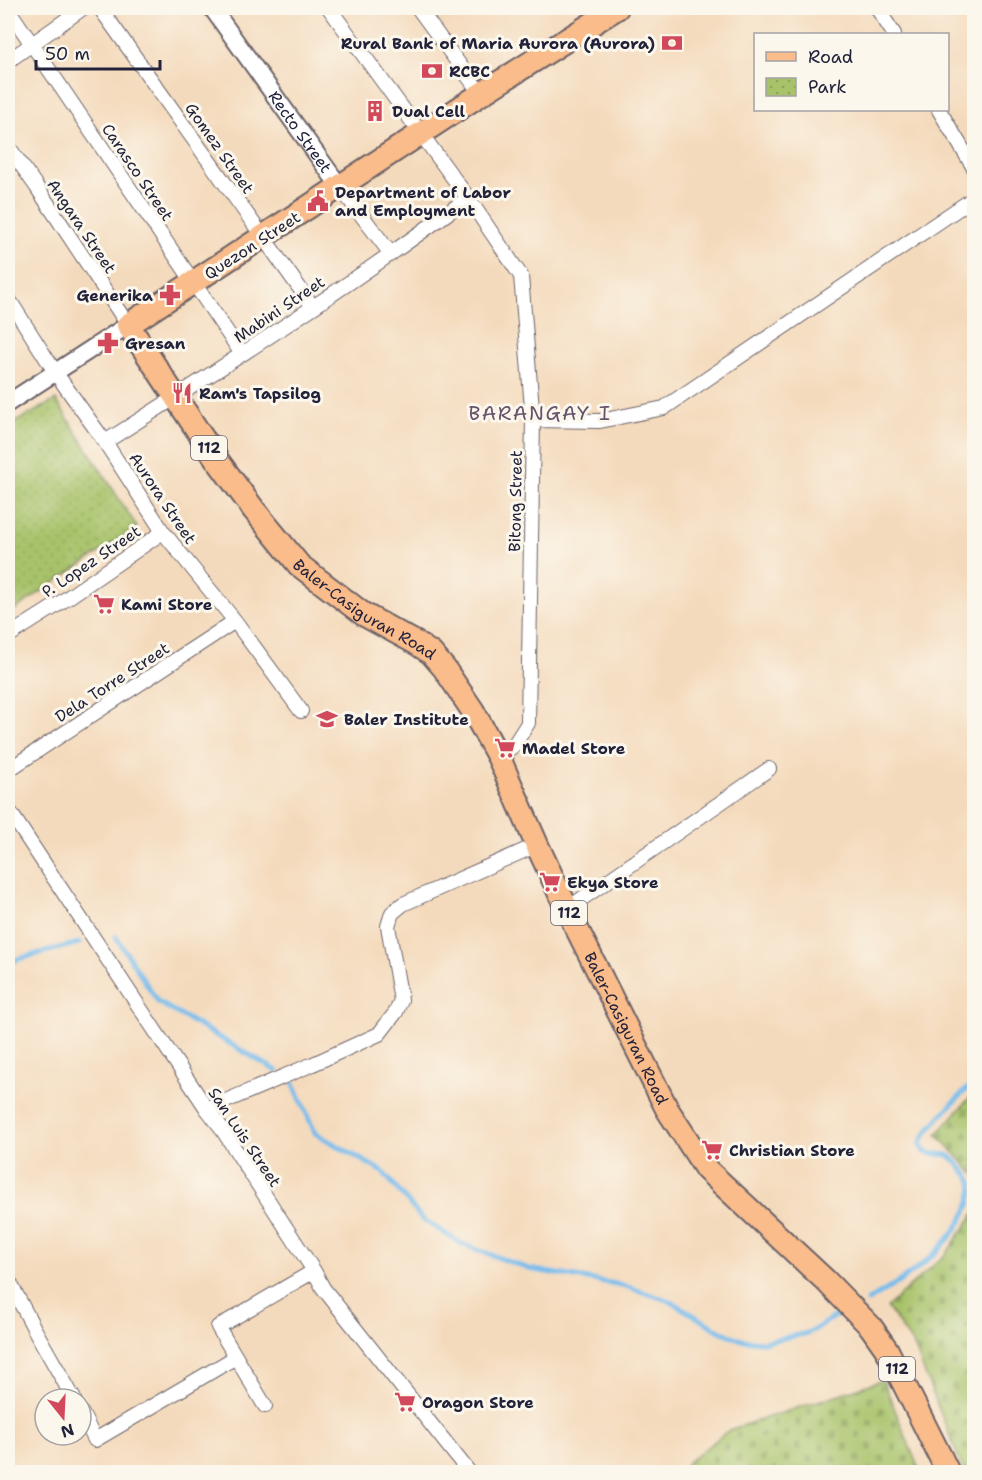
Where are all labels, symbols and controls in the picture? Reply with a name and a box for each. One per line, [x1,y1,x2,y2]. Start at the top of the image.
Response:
bank icon: Rural Bank of Maria Aurora (Aurora) [660,31,684,55]
scale bar [36,33,160,71]
place label: Rural Bank of Maria Aurora (Aurora) [341,33,655,54]
legend [754,33,949,111]
text: 50 m [45,42,90,66]
text: Road [808,45,853,69]
bank icon: RCBC [420,59,444,83]
place label: RCBC [449,61,490,82]
text: Park [808,75,847,99]
street label: Recto Street [264,87,336,177]
street label: Gomez Street [180,99,259,198]
building icon: Dual Cell [363,99,387,123]
place label: Dual Cell [392,101,465,122]
street label: Carasco Street [97,119,178,225]
street label: Angara Street [42,175,121,278]
place label: Department of Labor and Employment [335,182,511,221]
public building icon: Department of Labor and Employment [306,189,330,213]
street label: Quezon Street [200,207,304,284]
street label: Mabini Street [230,271,329,348]
pharmacy icon: Generika [158,283,182,307]
place label: Generika [76,285,153,306]
pharmacy icon: Gresan [96,331,120,355]
place label: Gresan [125,333,186,354]
restaurant icon: Ram's Tapsilog [170,381,194,405]
place label: Ram's Tapsilog [199,383,321,404]
district label: BARANGAY I [468,400,612,426]
road number: 112 [191,436,227,460]
street label: Aurora Street [124,449,201,548]
street label: Bitong Street [504,450,527,552]
street label: P. Lopez Street [38,521,145,602]
street label: Baler-Casiguran Road [288,555,440,664]
supermarket icon: Kami Store [92,592,116,616]
place label: Kami Store [121,594,213,615]
street label: Dela Torre Street [51,638,173,727]
school or university icon: Baler Institute [315,707,339,731]
place label: Baler Institute [344,709,469,730]
supermarket icon: Madel Store [493,736,517,760]
place label: Madel Store [522,738,626,759]
supermarket icon: Ekya Store [538,870,562,894]
place label: Ekya Store [567,872,659,893]
road number: 112 [551,901,587,925]
street label: Baler-Casiguran Road [579,949,673,1108]
street label: San Luis Street [204,1083,286,1191]
supermarket icon: Christian Store [700,1138,724,1162]
place label: Christian Store [729,1140,855,1161]
road number: 112 [879,1357,915,1381]
north arrow [33,1387,93,1447]
supermarket icon: Oragon Store [393,1390,417,1414]
place label: Oragon Store [422,1392,534,1413]
text: N [58,1419,77,1443]

